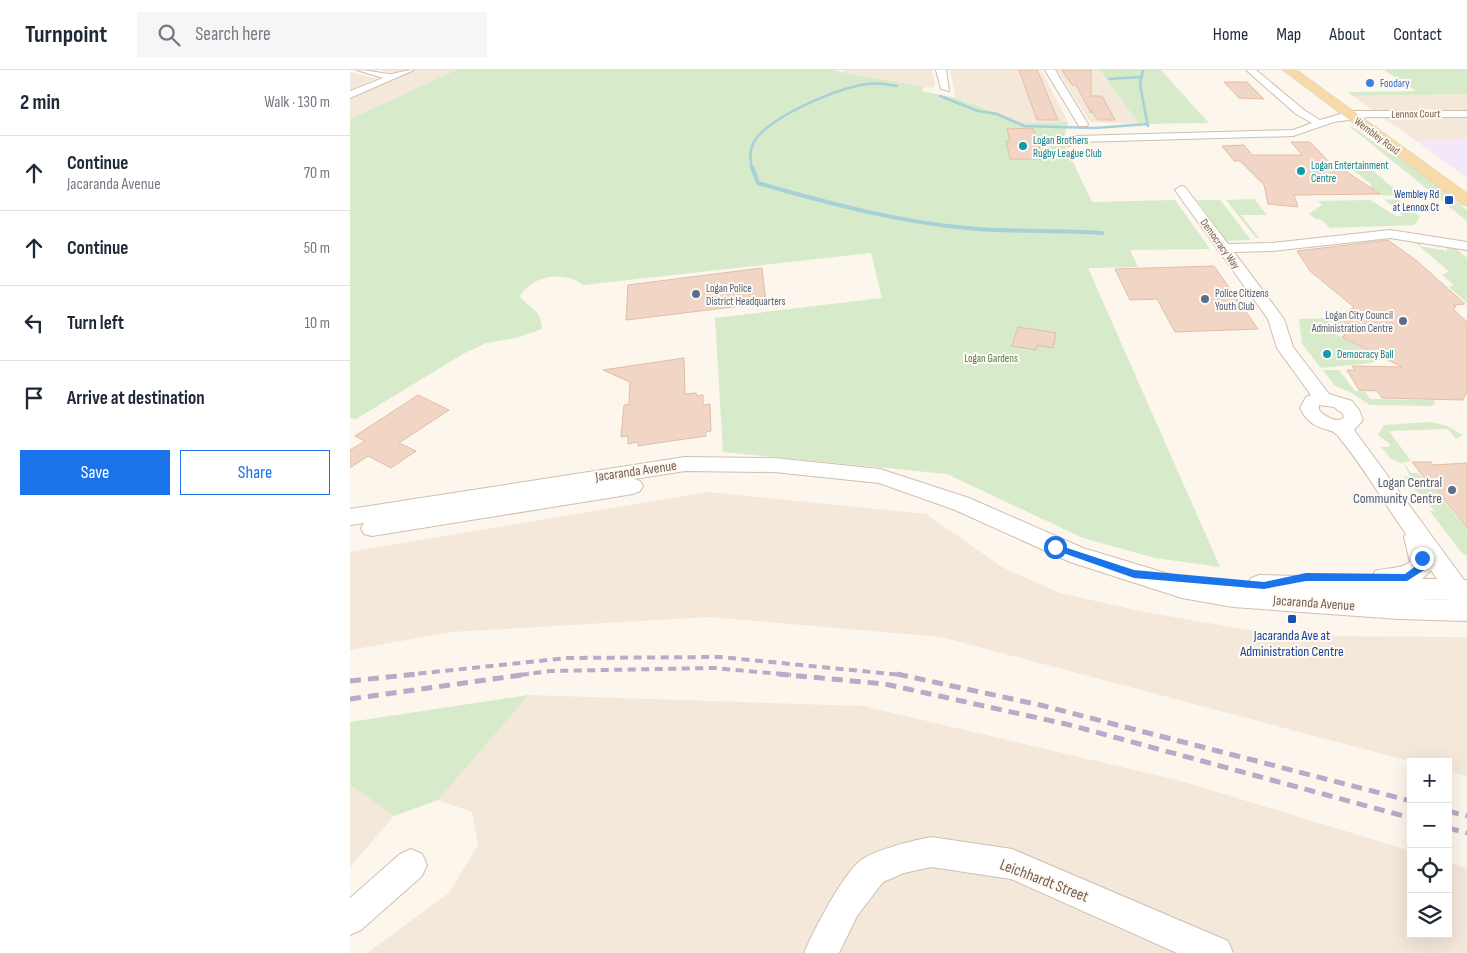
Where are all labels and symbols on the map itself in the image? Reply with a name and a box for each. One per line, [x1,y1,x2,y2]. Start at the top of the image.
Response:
marker: Foodary [1364,77,1376,89]
place label: Foodary [1380,77,1410,90]
street label: Lennox Court [1391,107,1441,121]
street label: Wembley Road [1352,115,1403,158]
place label: Logan Brothers Rugby League Club [1033,134,1102,160]
marker: Logan Brothers Rugby League Club [1017,140,1029,152]
place label: Logan Entertainment Centre [1311,159,1389,185]
marker: Logan Entertainment Centre [1295,165,1307,177]
place label: Wembley Rd at Lennox Ct [1393,188,1440,214]
marker: Wembley Rd at Lennox Ct [1443,194,1455,206]
street label: Democracy Way [1198,216,1243,272]
place label: Logan Police District Headquarters [706,282,786,308]
place label: Police Citizens Youth Club [1215,287,1269,313]
marker: Logan Police District Headquarters [690,288,702,300]
marker: Police Citizens Youth Club [1199,293,1211,305]
place label: Logan City Council Administration Centre [1311,309,1393,335]
marker: Logan City Council Administration Centre [1397,315,1409,327]
marker: Democracy Ball [1321,348,1333,360]
place label: Democracy Ball [1337,348,1394,361]
park label: Logan Gardens [964,352,1018,365]
street label: Jacaranda Avenue [593,457,678,485]
place label: Logan Central Community Centre [1353,474,1442,507]
marker: Logan Central Community Centre [1446,484,1458,496]
route start [1044,536,1067,559]
route end [1411,547,1434,570]
street label: Jacaranda Avenue [1272,592,1355,614]
marker: Jacaranda Ave at Administration Centre [1286,613,1298,625]
place label: Jacaranda Ave at Administration Centre [1239,627,1344,660]
street label: Leichhardt Street [997,855,1091,907]

